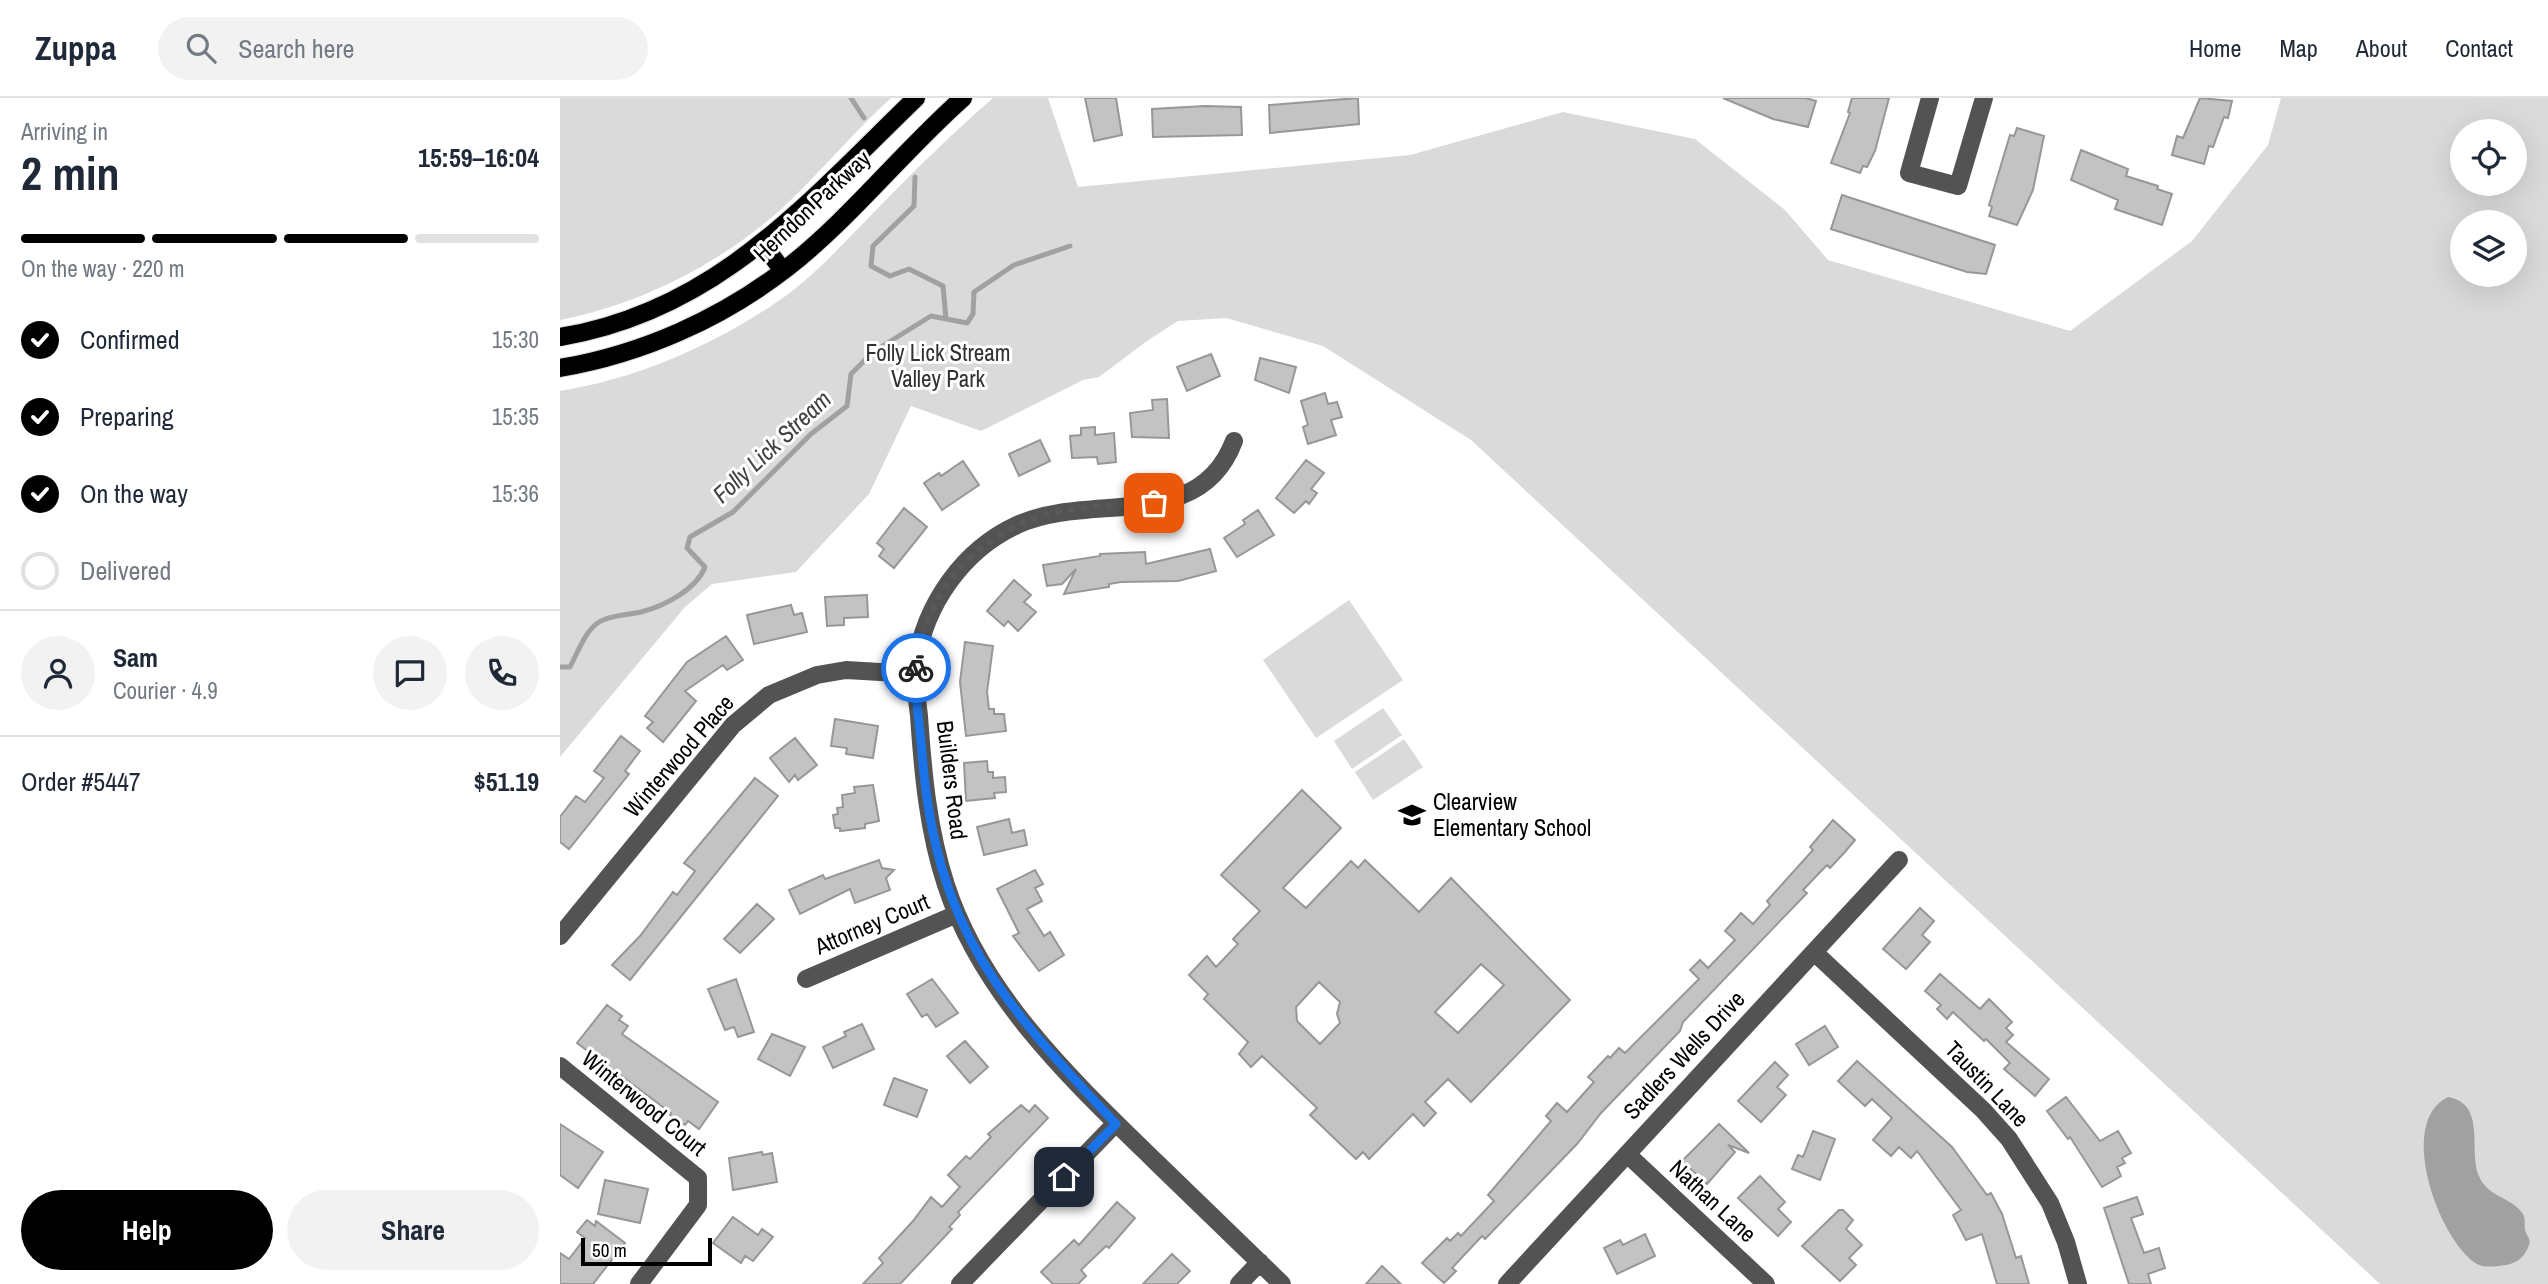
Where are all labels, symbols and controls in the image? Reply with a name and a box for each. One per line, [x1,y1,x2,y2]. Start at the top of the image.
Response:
search box [158,17,648,80]
text: Zuppa [35,26,116,70]
icon: search [182,29,220,67]
text: Search here [238,31,354,66]
text: Home [2189,32,2241,64]
text: Map [2279,32,2318,64]
text: About [2356,32,2407,64]
text: Contact [2445,32,2513,64]
text: Arriving in [21,116,108,147]
map controls [2450,119,2527,287]
button: locate [2450,119,2527,196]
text: 15:59–16:04 [418,140,539,175]
text: 2 min [21,142,120,204]
street label: Herndon Parkway [746,143,877,268]
button: layers [2450,210,2527,287]
text: On the way · 220 m [21,253,185,284]
icon: check [21,321,59,359]
text: Confirmed [80,322,180,357]
text: 15:30 [492,324,539,355]
park label: Folly Lick Stream Valley Park [866,337,1010,394]
water label: Folly Lick Stream [705,383,838,510]
icon: check [21,398,59,436]
text: Preparing [80,399,174,434]
text: 15:35 [492,401,539,432]
pin [1124,473,1184,533]
icon: check [21,475,59,513]
text: On the way [80,476,188,511]
text: 15:36 [492,478,539,509]
icon: bag [1135,484,1173,522]
text: Delivered [80,553,171,588]
courier [881,633,951,703]
button: person [21,636,95,710]
button: chat [373,636,447,710]
button: phone [465,636,539,710]
text: Sam [113,640,158,675]
icon: bike [897,649,935,687]
text: Courier · 4.9 [113,675,218,706]
street label: Winterwood Place [617,688,741,824]
street label: Builders Road [930,719,975,841]
text: Order #5447 [21,764,141,799]
text: $51.19 [474,764,539,799]
place label: Clearview Elementary School [1433,786,1591,843]
school or university icon: Clearview Elementary School [1397,800,1427,830]
street label: Attorney Court [809,886,934,962]
street label: Sadlers Wells Drive [1616,984,1751,1126]
street label: Taustin Lane [1939,1034,2036,1133]
street label: Winterwood Court [576,1043,713,1162]
pin [1034,1147,1094,1207]
street label: Nathan Lane [1663,1152,1763,1249]
icon: home [1045,1158,1083,1196]
button: Help [21,1190,273,1270]
button: Share [287,1190,539,1270]
scale bar [581,1235,712,1267]
text: 50 m [592,1237,627,1263]

